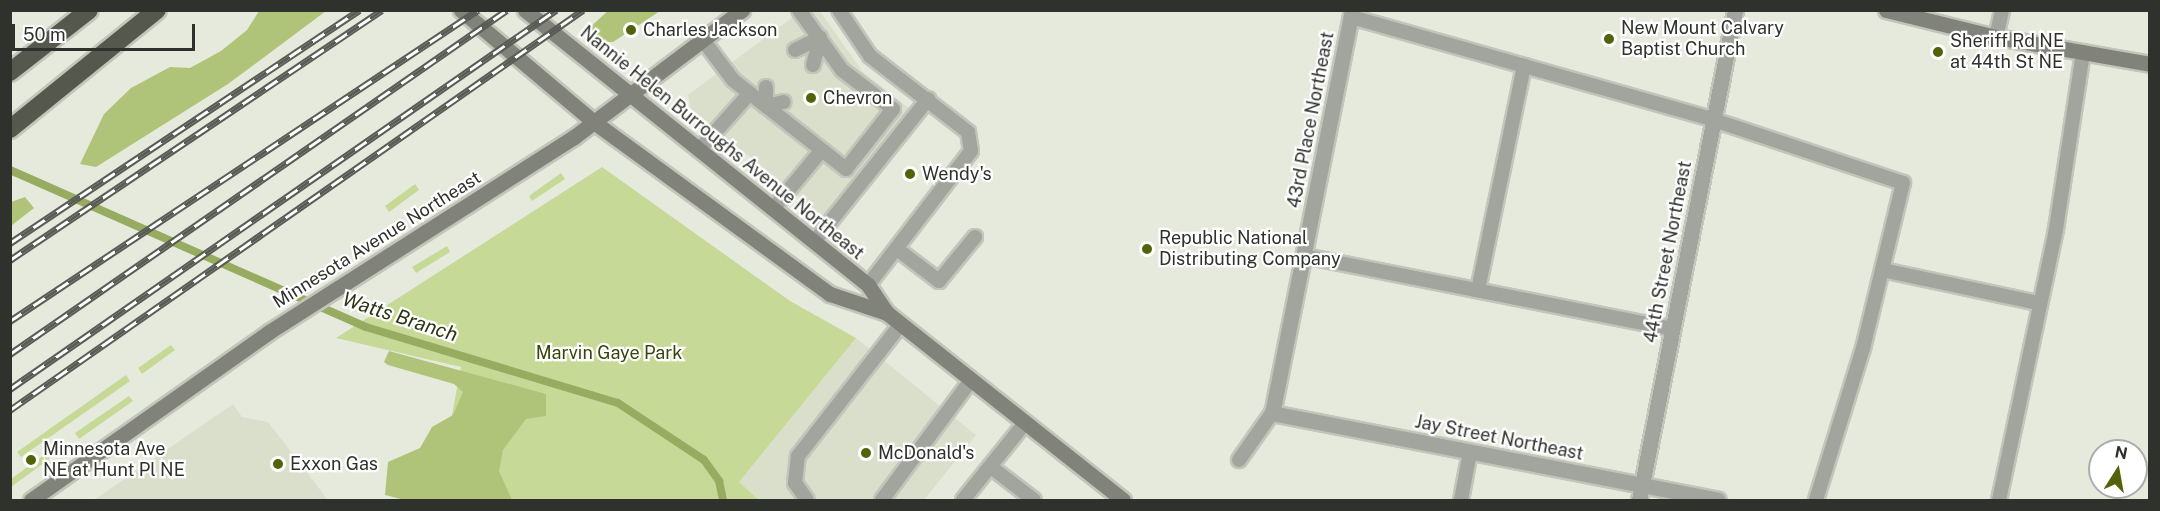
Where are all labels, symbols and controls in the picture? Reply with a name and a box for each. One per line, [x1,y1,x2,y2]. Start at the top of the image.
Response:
scale bar [15,12,198,50]
place label: New Mount Calvary Baptist Church [1621,18,1784,60]
place label: Charles Jackson [643,19,778,41]
street label: Nannie Helen Burroughs Avenue Northeast [576,22,868,264]
marker: Charles Jackson [624,23,638,37]
text: 50 m [23,24,66,45]
street label: 43rd Place Northeast [1283,30,1339,210]
place label: Sheriff Rd NE at 44th St NE [1950,31,2064,74]
marker: New Mount Calvary Baptist Church [1602,32,1616,46]
marker: Sheriff Rd NE at 44th St NE [1931,45,1945,59]
place label: Chevron [823,87,892,109]
marker: Chevron [804,91,818,105]
street label: 44th Street Northeast [1640,159,1696,345]
place label: Wendy's [922,163,992,185]
street label: Minnesota Avenue Northeast [269,167,485,313]
marker: Wendy's [903,167,917,181]
place label: Republic National Distributing Company [1159,228,1341,270]
marker: Republic National Distributing Company [1140,242,1154,256]
water label: Watts Branch [339,287,461,347]
park label: Marvin Gaye Park [536,342,682,364]
street label: Jay Street Northeast [1413,411,1585,465]
place label: Minnesota Ave NE at Hunt Pl NE [43,439,185,482]
north arrow [2088,439,2148,499]
place label: McDonald's [878,442,974,464]
text: N [2113,442,2129,463]
marker: McDonald's [859,446,873,460]
marker: Minnesota Ave NE at Hunt Pl NE [24,453,38,467]
place label: Exxon Gas [290,453,378,475]
marker: Exxon Gas [271,457,285,471]

